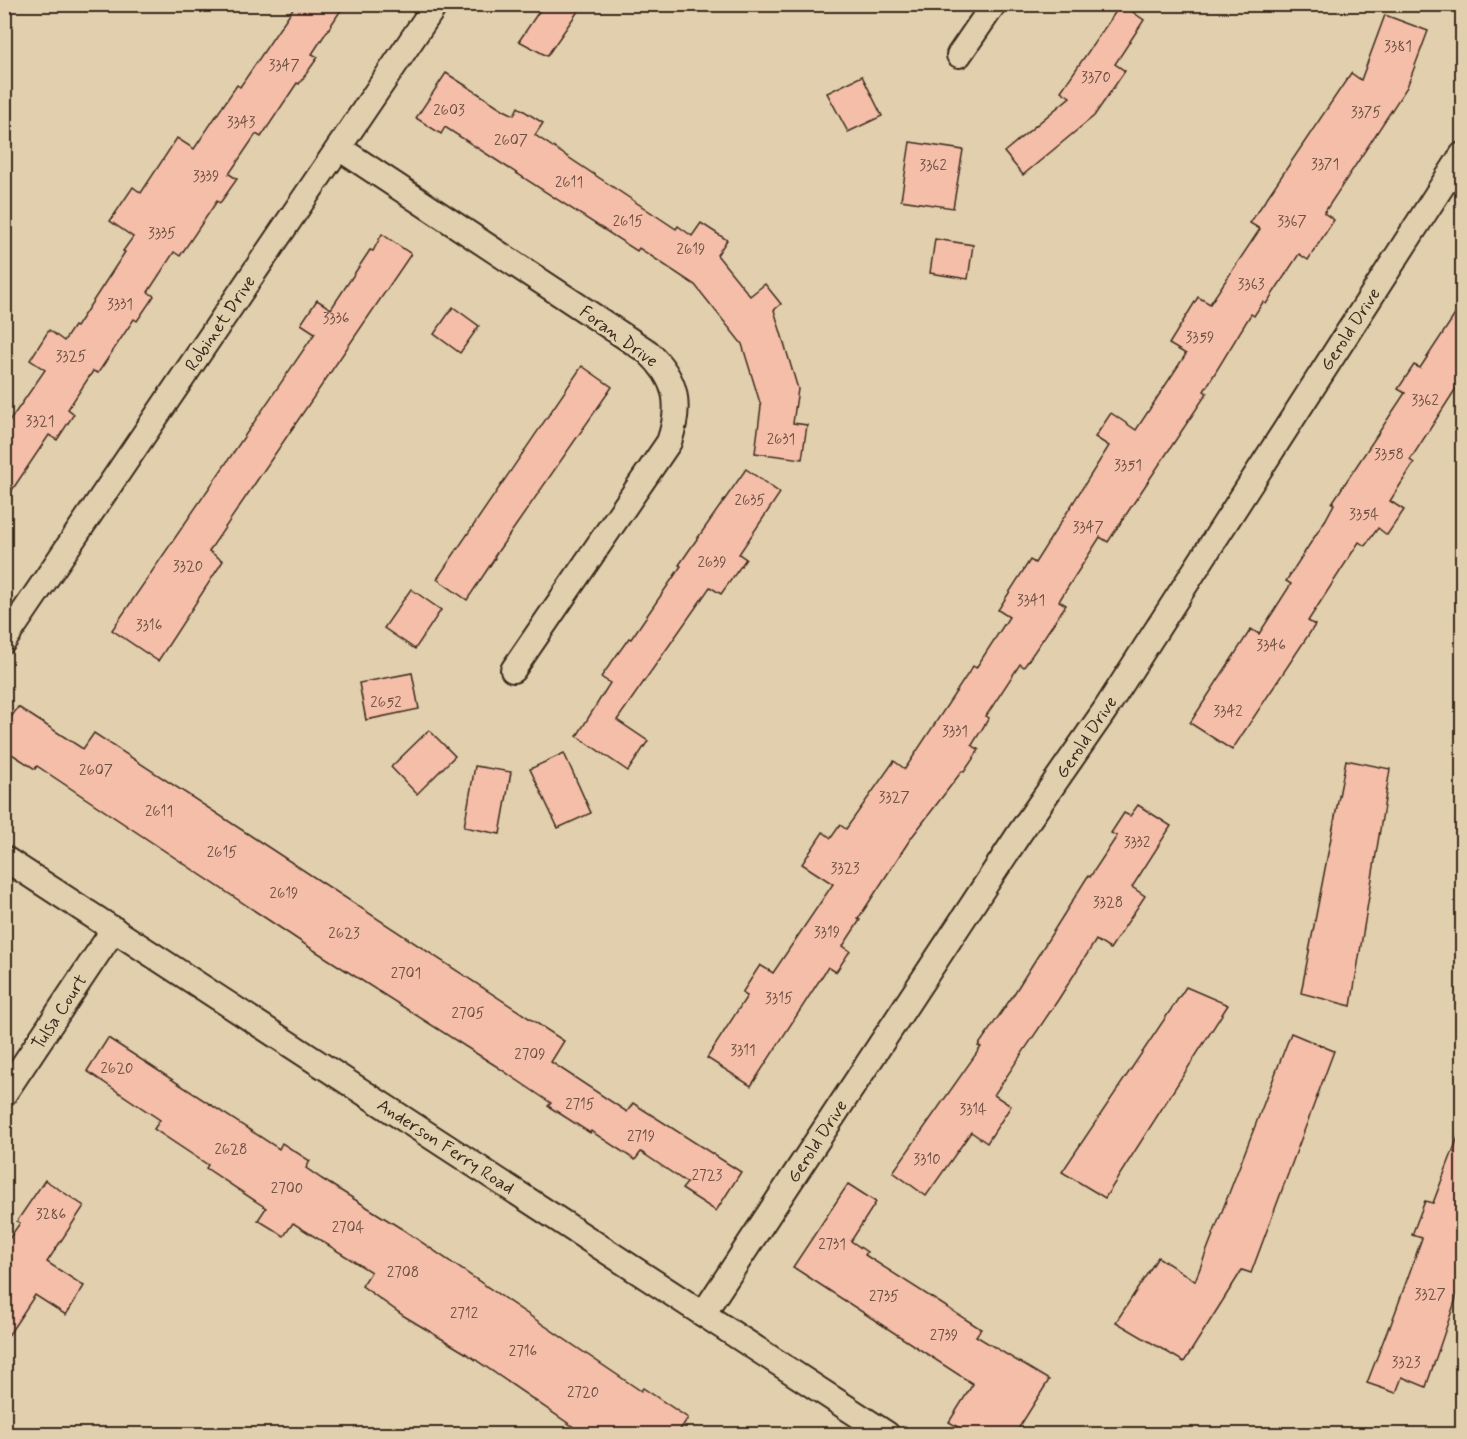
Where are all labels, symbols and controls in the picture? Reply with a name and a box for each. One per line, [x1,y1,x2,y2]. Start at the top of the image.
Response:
house number: 3381 [1384,37,1412,57]
house number: 3347 [268,56,300,76]
house number: 3370 [1081,68,1111,88]
house number: 2603 [433,101,465,121]
house number: 3375 [1351,103,1381,123]
house number: 3343 [227,113,256,133]
house number: 2607 [494,131,528,151]
house number: 3371 [1311,155,1339,175]
house number: 3362 [919,156,947,176]
house number: 3339 [193,167,219,187]
house number: 2611 [555,173,583,193]
house number: 2615 [613,212,643,232]
house number: 3367 [1277,212,1307,232]
house number: 3335 [148,224,176,244]
house number: 2619 [677,240,705,260]
street label: Robinet Drive [180,271,262,376]
house number: 3363 [1238,275,1265,295]
street label: Gerold Drive [1315,283,1387,376]
house number: 3331 [107,295,133,315]
street label: Foran Drive [574,300,662,373]
house number: 3336 [323,309,350,329]
house number: 3359 [1186,328,1214,348]
house number: 3325 [55,347,87,367]
house number: 3362 [1411,391,1439,411]
house number: 3321 [26,412,54,432]
house number: 2631 [767,430,795,450]
house number: 3358 [1374,445,1404,465]
house number: 3351 [1114,456,1142,476]
house number: 2635 [735,491,765,511]
house number: 3354 [1349,505,1379,525]
house number: 3347 [1072,518,1104,538]
house number: 2639 [697,553,727,573]
house number: 3320 [173,557,203,577]
house number: 3341 [1017,591,1045,611]
house number: 3316 [136,616,163,636]
house number: 3346 [1256,636,1286,656]
street label: Gerold Drive [1050,692,1123,783]
house number: 2652 [370,693,402,713]
house number: 3342 [1213,702,1243,722]
house number: 3331 [942,722,968,742]
house number: 2607 [79,761,113,781]
house number: 3327 [878,788,910,808]
house number: 2611 [145,802,173,822]
house number: 3332 [1124,833,1150,853]
house number: 2615 [207,843,237,863]
house number: 3323 [831,859,860,879]
house number: 2619 [270,884,298,904]
house number: 3328 [1093,893,1123,913]
house number: 3319 [814,923,840,943]
house number: 2623 [328,924,360,944]
house number: 2701 [391,964,421,984]
street label: Tulsa Court [27,970,93,1055]
house number: 3315 [765,989,793,1009]
house number: 2705 [452,1004,484,1024]
house number: 3311 [730,1041,756,1061]
house number: 2709 [514,1045,546,1065]
house number: 2620 [101,1059,133,1079]
street label: Anderson Ferry Road [372,1093,519,1200]
house number: 2715 [565,1095,595,1115]
street label: Gerold Drive [782,1095,854,1188]
house number: 3314 [959,1100,987,1120]
house number: 2719 [627,1127,655,1147]
house number: 2628 [214,1140,248,1160]
house number: 3310 [913,1150,941,1170]
house number: 2723 [692,1166,723,1186]
house number: 2700 [271,1179,303,1199]
house number: 3286 [36,1205,67,1225]
house number: 2704 [332,1218,365,1238]
house number: 2731 [818,1235,846,1255]
house number: 2708 [387,1263,419,1283]
house number: 3327 [1414,1285,1446,1305]
house number: 2735 [869,1287,899,1307]
house number: 2712 [450,1304,478,1324]
house number: 2739 [930,1326,958,1346]
house number: 2716 [509,1342,538,1362]
house number: 3323 [1392,1353,1421,1373]
house number: 2720 [567,1383,599,1403]

